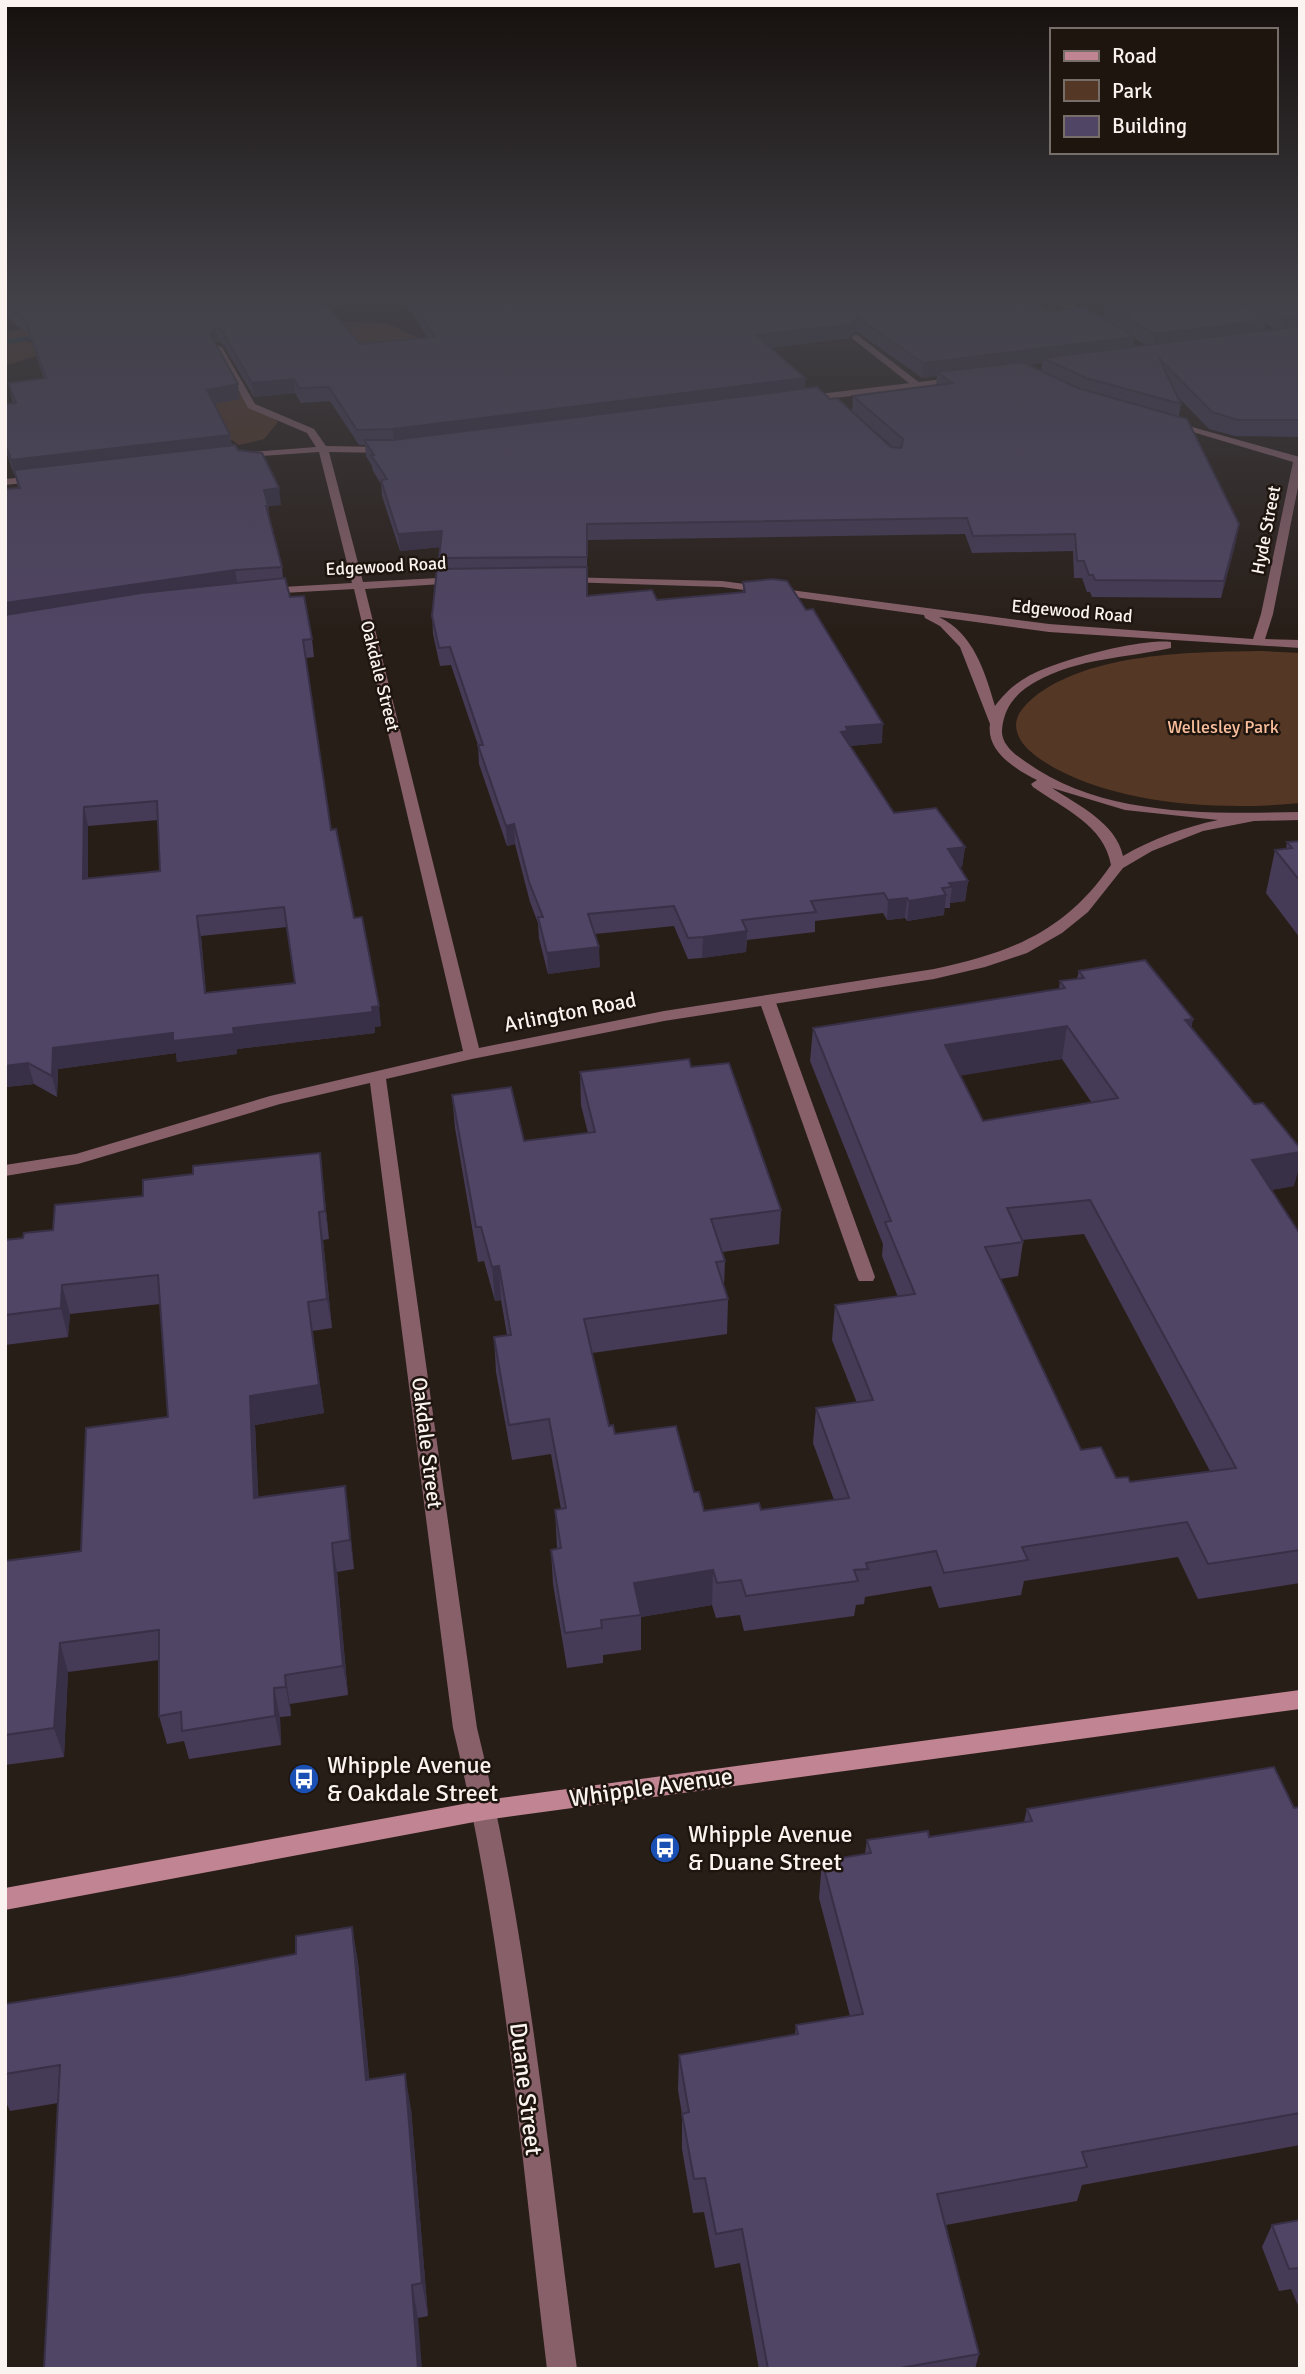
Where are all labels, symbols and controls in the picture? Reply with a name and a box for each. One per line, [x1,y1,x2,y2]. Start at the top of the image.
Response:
legend [1050,28,1277,154]
text: Road [1112,43,1157,69]
text: Park [1112,78,1153,104]
text: Building [1112,113,1187,139]
street label: Hyde Street [1247,484,1285,576]
street label: Edgewood Road [325,552,447,580]
street label: Edgewood Road [1011,595,1133,627]
street label: Oakdale Street [356,618,404,734]
park label: Wellesley Park [1167,716,1279,738]
street label: Arlington Road [502,986,638,1038]
street label: Oakdale Street [406,1376,448,1510]
place label: Whipple Avenue & Oakdale Street [327,1750,498,1808]
street label: Whipple Avenue [567,1761,735,1813]
bus stop icon: Whipple Avenue & Oakdale Street [287,1762,321,1796]
place label: Whipple Avenue & Duane Street [688,1819,853,1877]
bus stop icon: Whipple Avenue & Duane Street [648,1831,682,1865]
street label: Duane Street [503,2021,549,2157]

